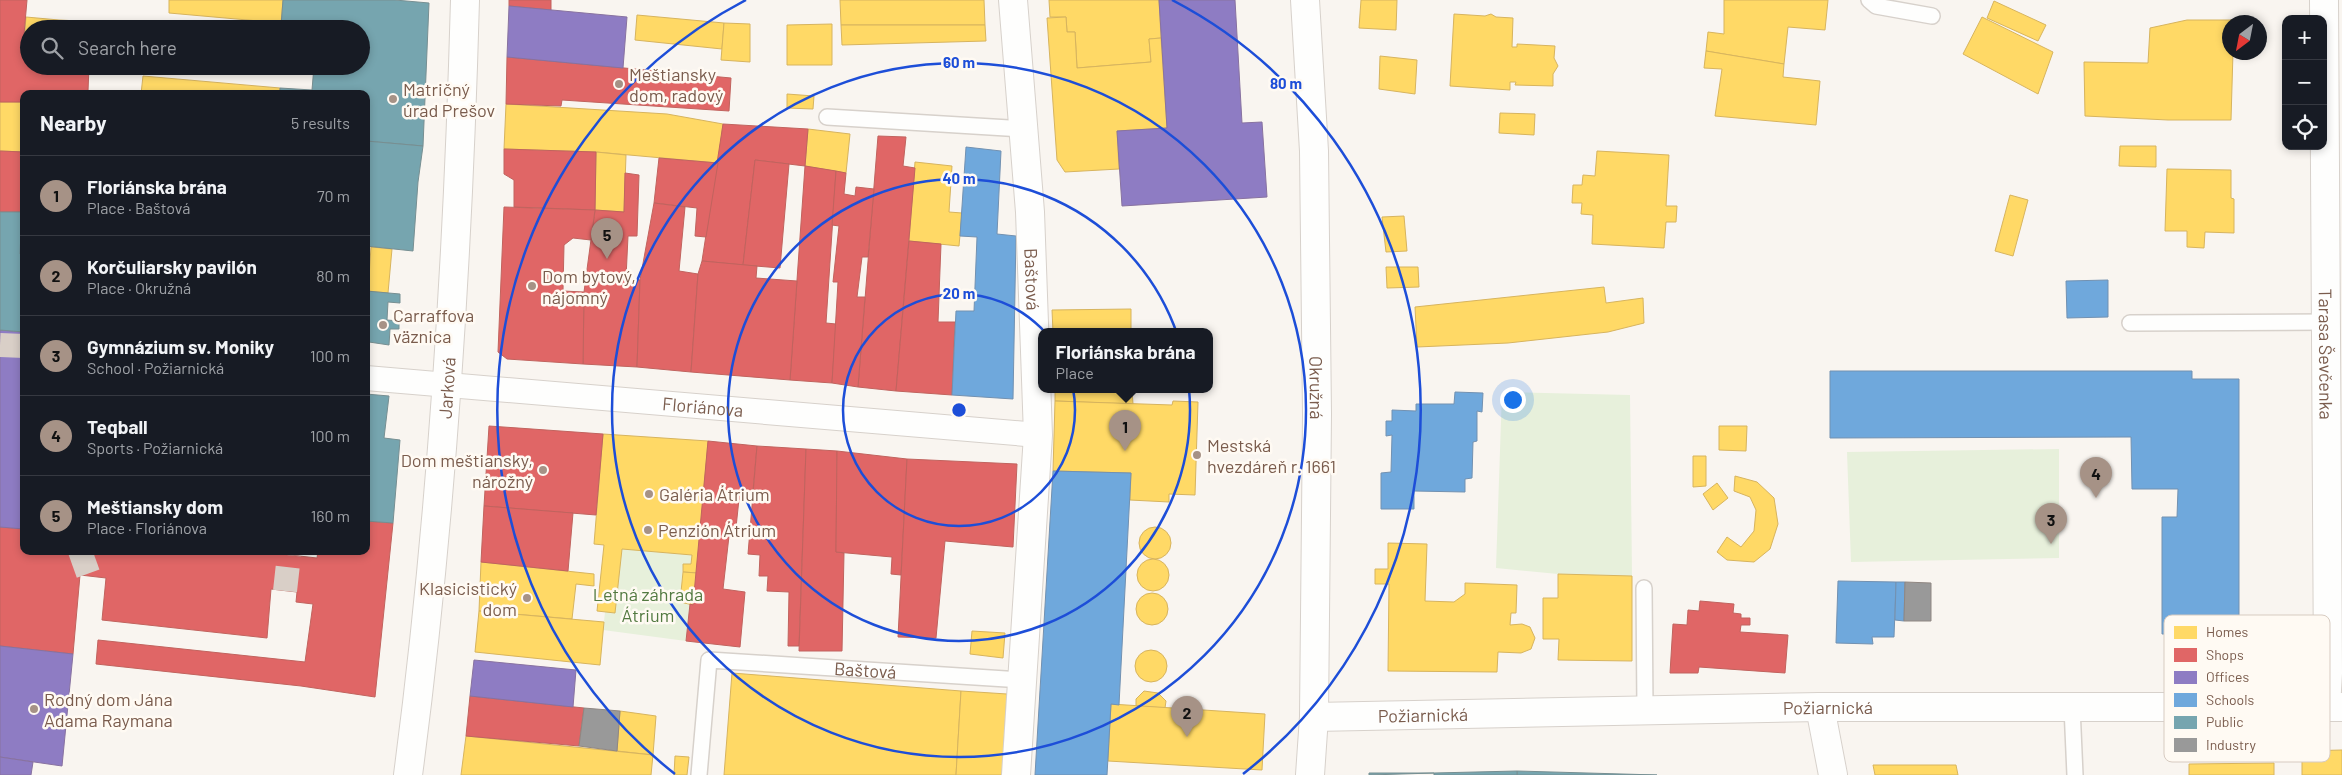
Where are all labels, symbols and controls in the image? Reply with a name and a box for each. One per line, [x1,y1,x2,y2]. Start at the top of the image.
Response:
north arrow [2222,15,2267,60]
map controls [2282,15,2327,150]
button: + [2282,15,2327,60]
search box [20,20,370,75]
icon: search [38,34,66,62]
text: Search here [78,36,177,59]
text: 60 m [943,53,975,71]
button: − [2282,60,2327,105]
place label: Meštiansky dom, radový [629,63,723,106]
text: 80 m [1270,74,1302,92]
place label: Matričný úrad Prešov [403,78,496,121]
marker: Meštiansky dom, radový [613,78,625,90]
marker: Matričný úrad Prešov [387,93,399,105]
button: locate [2282,105,2327,150]
text: Nearby [40,110,106,135]
text: 5 results [291,113,350,132]
text: 40 m [942,169,976,187]
text: Floriánska brána [87,175,227,198]
text: 1 [53,186,59,205]
text: 70 m [317,186,350,205]
text: Place · Baštová [87,198,190,217]
pin: 5 [591,218,623,259]
street label: Baštová [1020,248,1045,311]
text: Korčuliarsky pavilón [87,255,257,278]
place label: Dom bytový, nájomný [542,265,636,308]
text: 2 [52,266,60,285]
text: 80 m [316,266,350,285]
text: Place · Okružná [87,278,191,297]
marker: Dom bytový, nájomný [526,280,538,292]
text: 20 m [943,284,975,302]
street label: Tarasa Ševčenka [2315,288,2337,420]
place label: Carraffova väznica [393,304,474,347]
marker: Carraffova väznica [377,319,389,331]
popup [1038,328,1213,393]
text: Gymnázium sv. Moniky [87,335,274,358]
text: Floriánska brána [1056,340,1195,363]
text: 3 [52,346,60,365]
text: 100 m [310,346,350,365]
street label: Jarková [433,356,460,420]
street label: Okružná [1305,356,1328,420]
text: School · Požiarnická [87,358,224,377]
text: Place [1056,363,1094,382]
your location [1500,387,1526,413]
street label: Floriánova [661,392,744,421]
centre of rings [950,401,968,419]
pin: 1 [1109,410,1141,451]
text: Teqball [87,415,148,438]
text: 4 [51,426,61,445]
text: 100 m [310,426,350,445]
place label: Mestská hvezdáreň r. 1661 [1207,434,1336,477]
text: Sports · Požiarnická [87,438,223,457]
place label: Dom meštiansky, nárožný [401,449,533,492]
marker: Mestská hvezdáreň r. 1661 [1191,449,1203,461]
pin: 4 [2080,457,2112,498]
marker: Dom meštiansky, nárožný [537,464,549,476]
place label: Galéria Átrium [659,483,770,505]
marker: Galéria Átrium [643,488,655,500]
text: Meštiansky dom [87,495,223,518]
pin: 3 [2035,503,2067,544]
text: 5 [52,506,60,525]
text: 160 m [311,506,350,525]
text: Place · Floriánova [87,518,207,537]
place label: Penzión Átrium [658,519,776,541]
marker: Penzión Átrium [642,524,654,536]
place label: Klasicistický dom [419,577,517,620]
park label: Letná záhrada Átrium [593,583,703,626]
marker: Klasicistický dom [521,592,533,604]
legend [2164,615,2330,762]
text: Homes [2206,623,2249,640]
text: Shops [2206,646,2244,663]
street label: Baštová [833,657,897,683]
text: Offices [2206,668,2249,685]
place label: Rodný dom Jána Adama Raymana [44,688,173,731]
text: Schools [2206,691,2254,708]
pin: 2 [1171,696,1203,737]
street label: Požiarnická [1783,696,1873,719]
marker: Rodný dom Jána Adama Raymana [28,703,40,715]
street label: Požiarnická [1378,703,1468,727]
text: Public [2206,713,2244,730]
text: Industry [2206,736,2257,753]

